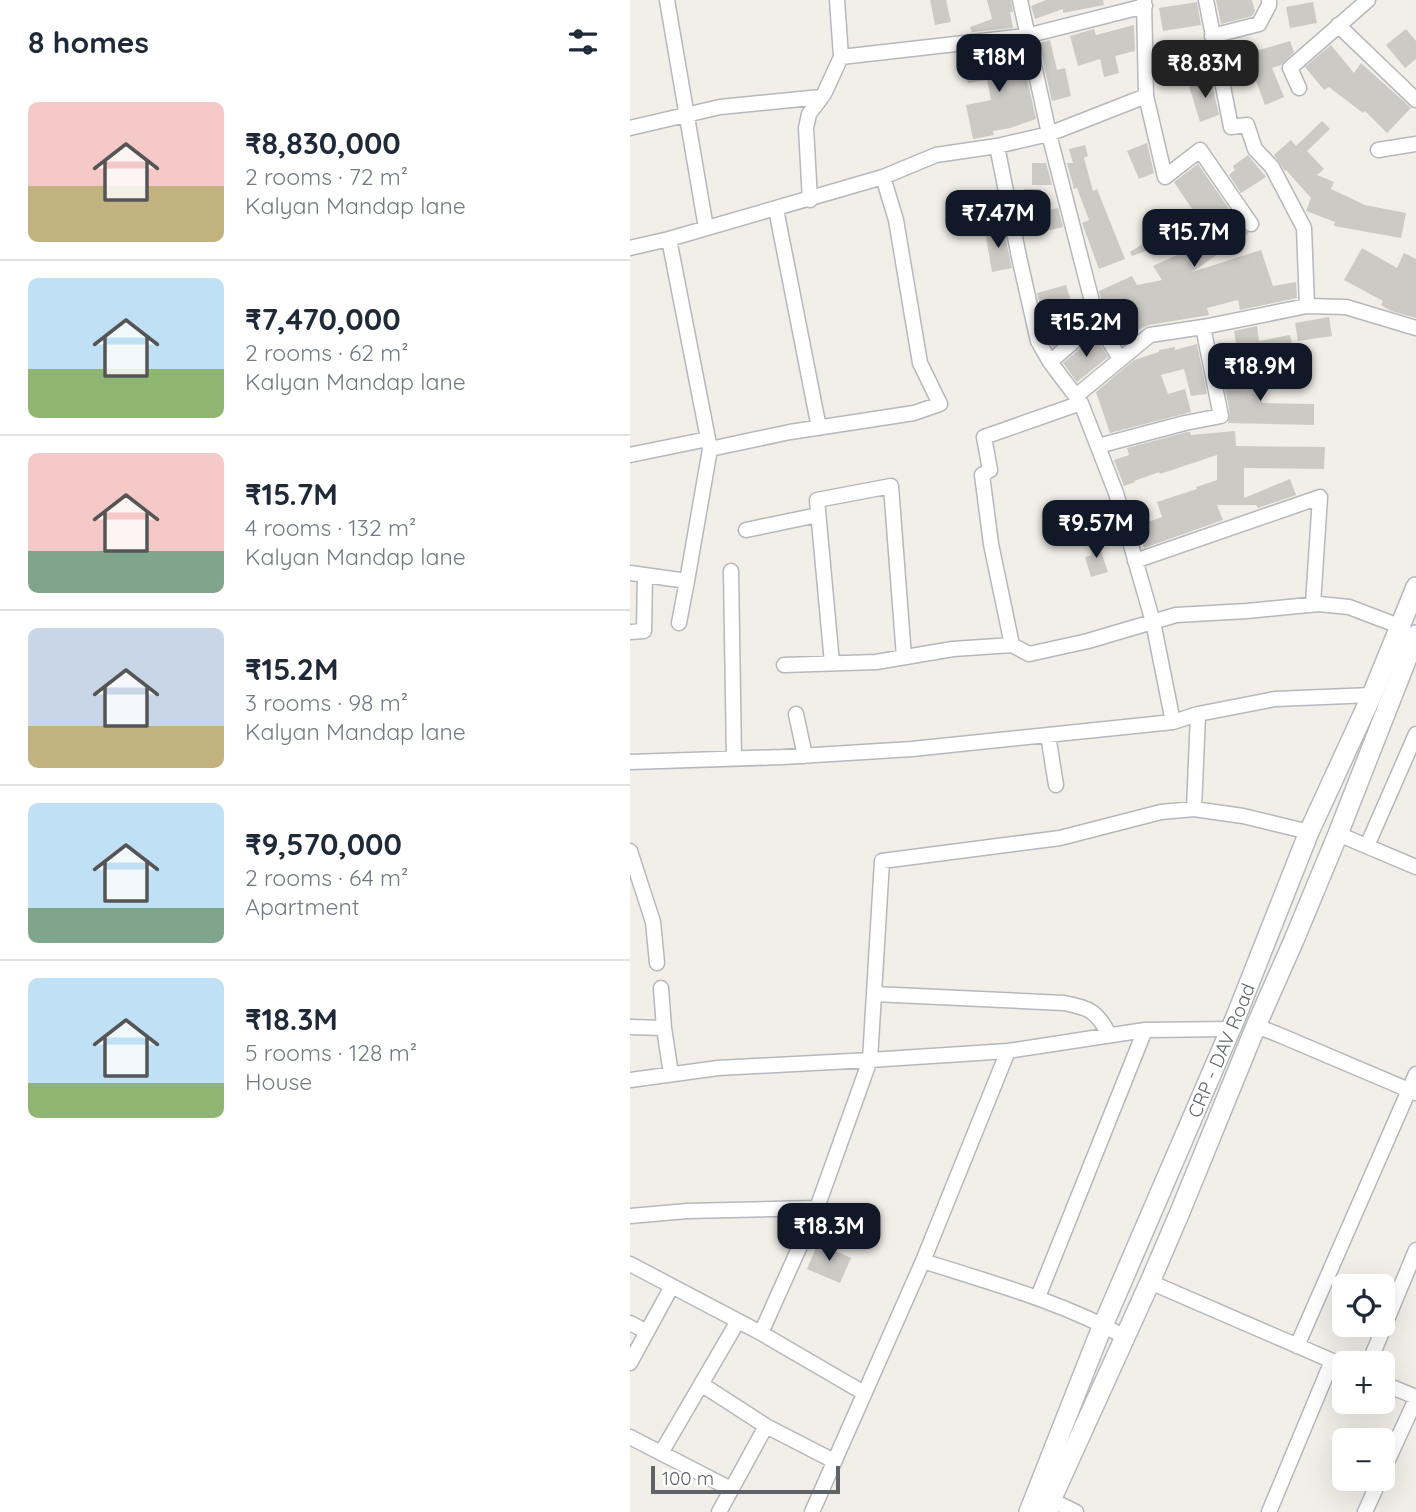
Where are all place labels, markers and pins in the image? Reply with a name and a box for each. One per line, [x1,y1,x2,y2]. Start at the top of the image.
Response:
pin: ₹18M [958,34,1040,94]
pin: ₹8.83M [1148,41,1262,100]
pin: ₹7.47M [941,190,1055,250]
pin: ₹15.7M [1137,210,1251,269]
pin: ₹15.2M [1029,300,1143,359]
pin: ₹18.9M [1203,344,1317,403]
pin: ₹9.57M [1039,500,1153,560]
pin: ₹18.3M [772,1204,886,1263]

